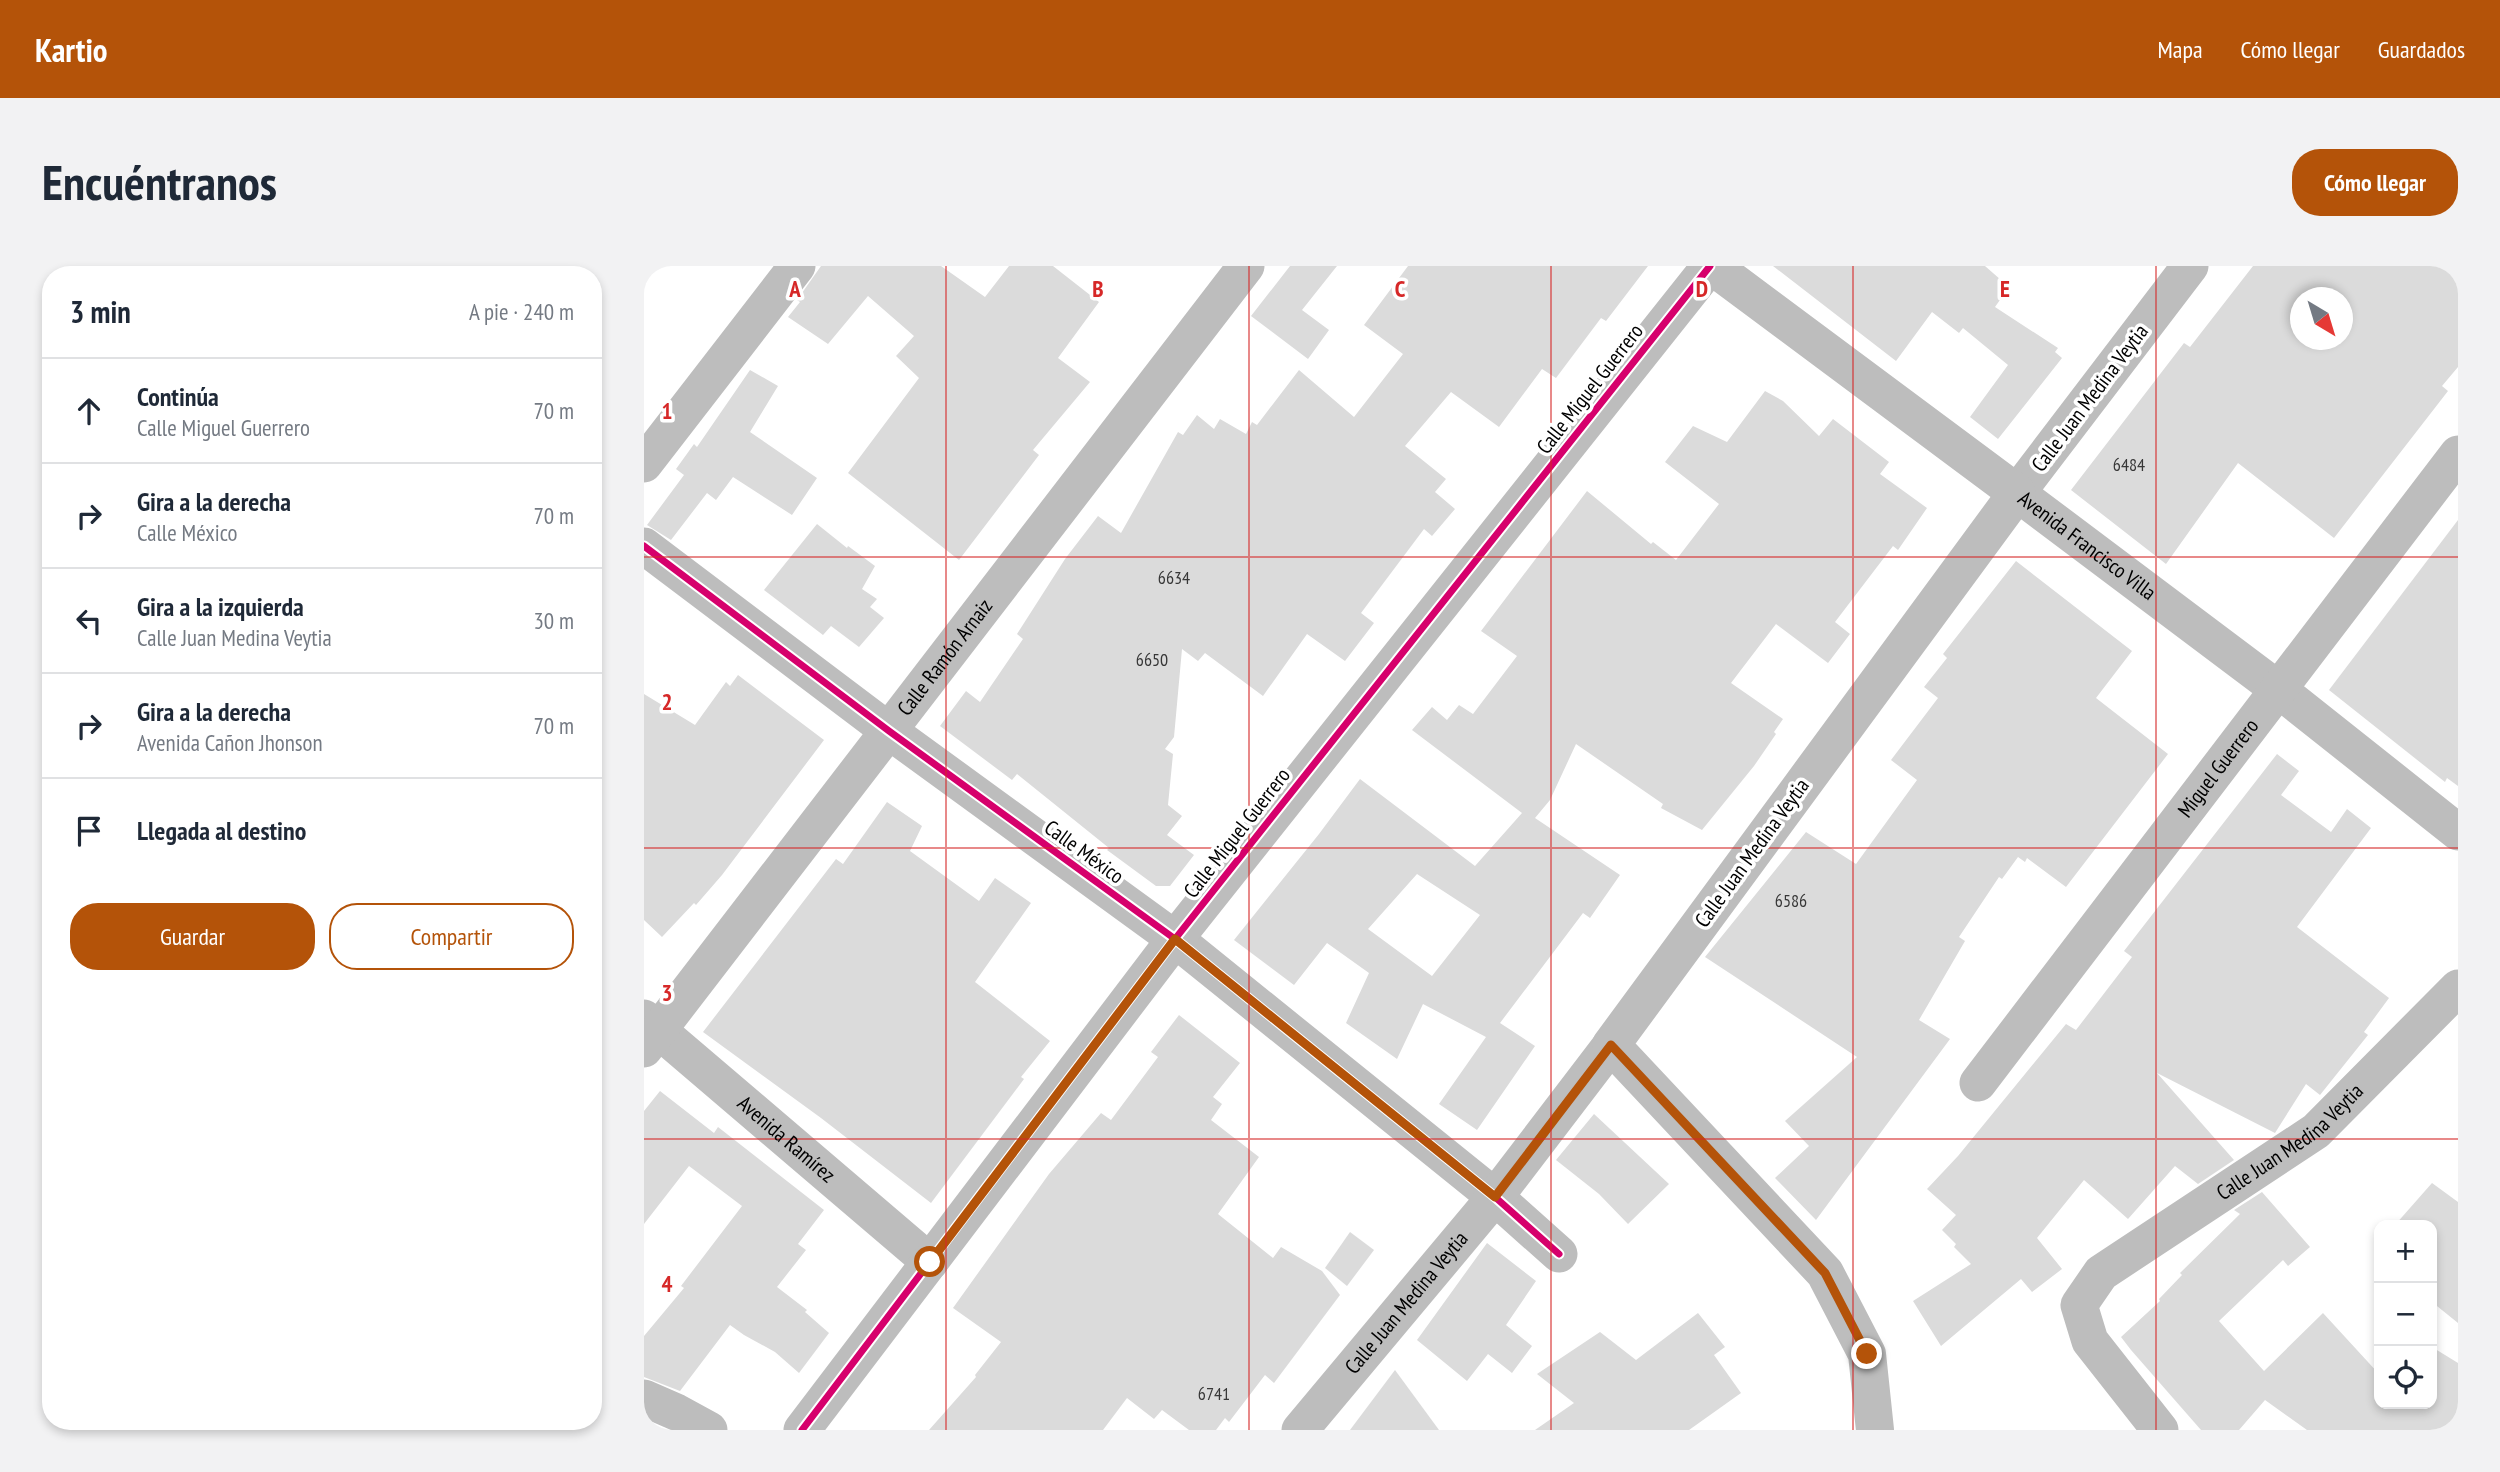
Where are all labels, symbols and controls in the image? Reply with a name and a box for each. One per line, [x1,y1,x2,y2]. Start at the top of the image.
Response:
text: Kartio [35,28,108,71]
text: Mapa [2158,34,2203,65]
text: Cómo llegar [2241,34,2340,65]
text: Guardados [2378,34,2465,65]
button: Cómo llegar [2292,149,2458,216]
text: Encuéntranos [42,150,277,214]
text: A [788,274,801,303]
text: B [1092,274,1104,303]
text: C [1395,274,1406,303]
text: D [1696,274,1708,303]
text: E [2000,274,2010,303]
north arrow [2290,287,2353,350]
text: 3 min [70,292,131,331]
text: A pie · 240 m [469,297,574,326]
street label: Calle Miguel Guerrero [1530,318,1649,459]
street label: Calle Juan Medina Veytia [2025,319,2154,477]
text: Continúa [137,380,219,413]
icon: ahead [70,392,108,430]
text: 70 m [533,396,574,425]
text: 1 [662,396,673,425]
text: Calle Miguel Guerrero [137,413,310,442]
house number: 6484 [2113,453,2145,476]
text: Gira a la derecha [137,485,291,518]
street label: Avenida Francisco Villa [2013,485,2162,606]
icon: right [70,497,108,535]
text: 70 m [533,501,574,530]
text: Calle México [137,518,237,547]
house number: 6634 [1158,566,1190,589]
text: Gira a la izquierda [137,590,304,623]
street label: Calle Ramón Arnaiz [891,593,998,721]
icon: left [70,602,108,640]
text: 30 m [533,606,574,635]
text: Calle Juan Medina Veytia [137,623,332,652]
house number: 6650 [1136,648,1168,671]
text: 2 [662,687,673,716]
text: Gira a la derecha [137,695,291,728]
icon: right [70,707,108,745]
text: 70 m [533,711,574,740]
street label: Miguel Guerrero [2171,713,2264,823]
text: Avenida Cañon Jhonson [137,728,323,757]
street label: Calle Miguel Guerrero [1177,762,1296,903]
street label: Calle Juan Medina Veytia [1688,773,1815,933]
icon: arrive [70,812,108,850]
text: Llegada al destino [137,814,306,847]
street label: Calle México [1039,814,1129,889]
house number: 6586 [1775,889,1807,912]
button: Guardar [70,903,315,970]
button: Compartir [329,903,574,970]
text: 3 [662,978,673,1007]
street label: Calle Juan Medina Veytia [2211,1077,2369,1206]
street label: Avenida Ramírez [732,1090,841,1188]
map controls [2374,1220,2437,1409]
button: + [2374,1220,2437,1283]
street label: Calle Juan Medina Veytia [1339,1225,1474,1379]
route start [914,1246,945,1277]
text: 4 [662,1269,673,1298]
button: − [2374,1283,2437,1346]
route end [1851,1338,1882,1369]
button: locate [2374,1346,2437,1409]
house number: 6741 [1198,1382,1230,1405]

